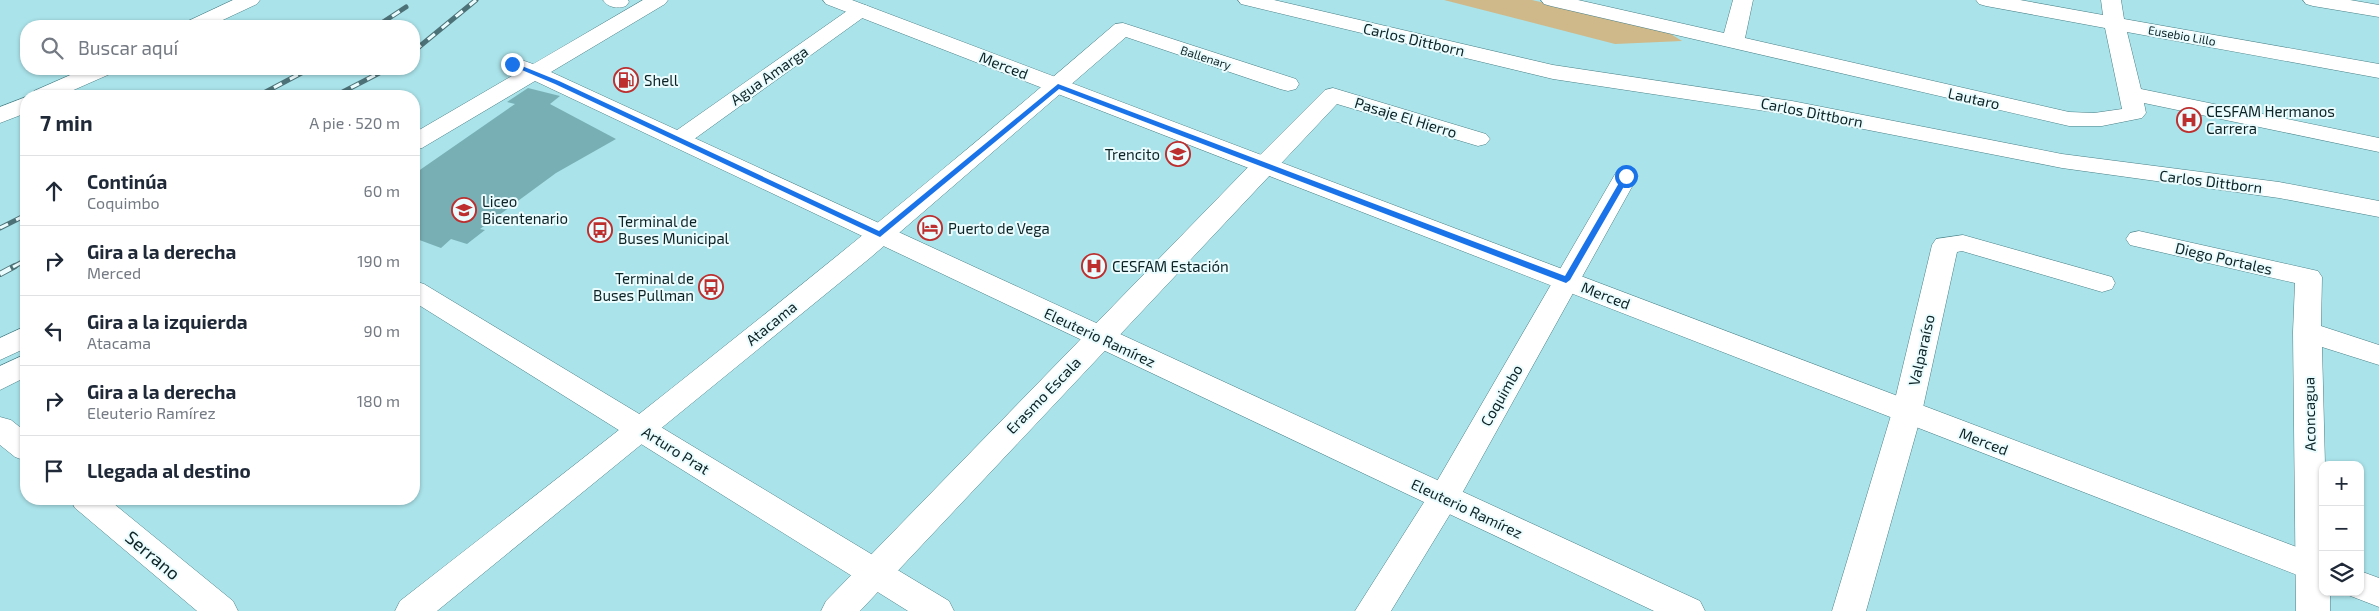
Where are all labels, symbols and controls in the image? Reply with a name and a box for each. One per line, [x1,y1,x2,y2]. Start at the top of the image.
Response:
street label: Carlos Dittborn [1361,19,1467,59]
search box [20,20,420,75]
street label: Eusebio Lillo [2147,22,2217,48]
icon: search [38,34,66,62]
text: Buscar aquí [78,36,178,59]
street label: Agua Amarga [727,42,811,108]
street label: Ballenary [1179,42,1234,72]
street label: Merced [977,47,1031,83]
route end [501,53,524,76]
fuel station icon: Shell [613,67,639,93]
place label: Shell [644,71,679,89]
street label: Lautaro [1946,83,2002,113]
street label: Pasaje El Hierro [1352,93,1459,142]
street label: Carlos Dittborn [1759,93,1865,131]
place label: CESFAM Hermanos Carrera [2206,102,2335,137]
hospital icon: CESFAM Hermanos Carrera [2176,107,2202,133]
text: 7 min [40,110,93,135]
text: A pie · 520 m [309,113,400,132]
school or university icon: Trencito [1165,141,1191,167]
place label: Trencito [1105,145,1160,163]
route start [1615,165,1638,188]
street label: Carlos Dittborn [2158,166,2264,196]
text: Continúa [87,170,167,193]
icon: ahead [40,177,68,205]
text: 60 m [364,181,400,200]
place label: Liceo Bicentenario [482,192,568,227]
text: Coquimbo [87,193,160,212]
school or university icon: Liceo Bicentenario [451,197,477,223]
place label: Terminal de Buses Municipal [618,212,730,247]
hotel icon: Puerto de Vega [917,215,943,241]
bus stop icon: Terminal de Buses Municipal [587,217,613,243]
place label: Puerto de Vega [948,219,1050,237]
street label: Diego Portales [2174,238,2274,278]
text: Gira a la derecha [87,240,236,263]
icon: right [40,247,68,275]
text: 190 m [357,251,400,270]
hospital icon: CESFAM Estación [1081,253,1107,279]
place label: CESFAM Estación [1112,257,1229,275]
text: Merced [87,263,141,282]
place label: Terminal de Buses Pullman [593,269,694,304]
bus stop icon: Terminal de Buses Pullman [698,274,724,300]
street label: Merced [1579,277,1633,313]
street label: Atacama [742,297,800,349]
street label: Eleuterio Ramírez [1041,303,1159,371]
text: Gira a la izquierda [87,310,248,333]
street label: Valparaíso [1904,313,1938,387]
icon: left [40,317,68,345]
text: 90 m [364,321,400,340]
text: Atacama [87,333,151,352]
street label: Erasmo Escala [1002,353,1084,437]
street label: Coquimbo [1476,361,1526,429]
street label: Aconcagua [2299,377,2319,451]
text: Gira a la derecha [87,380,236,403]
icon: right [40,387,68,415]
text: 180 m [357,391,400,410]
text: Eleuterio Ramírez [87,403,216,422]
street label: Arturo Prat [639,422,713,478]
street label: Merced [1957,423,2011,459]
icon: arrive [40,457,68,485]
text: Llegada al destino [87,459,251,482]
map controls [2319,461,2364,596]
button: + [2319,461,2364,506]
street label: Eleuterio Ramírez [1408,474,1526,542]
button: − [2319,506,2364,551]
street label: Serrano [121,526,185,584]
button: layers [2319,551,2364,596]

